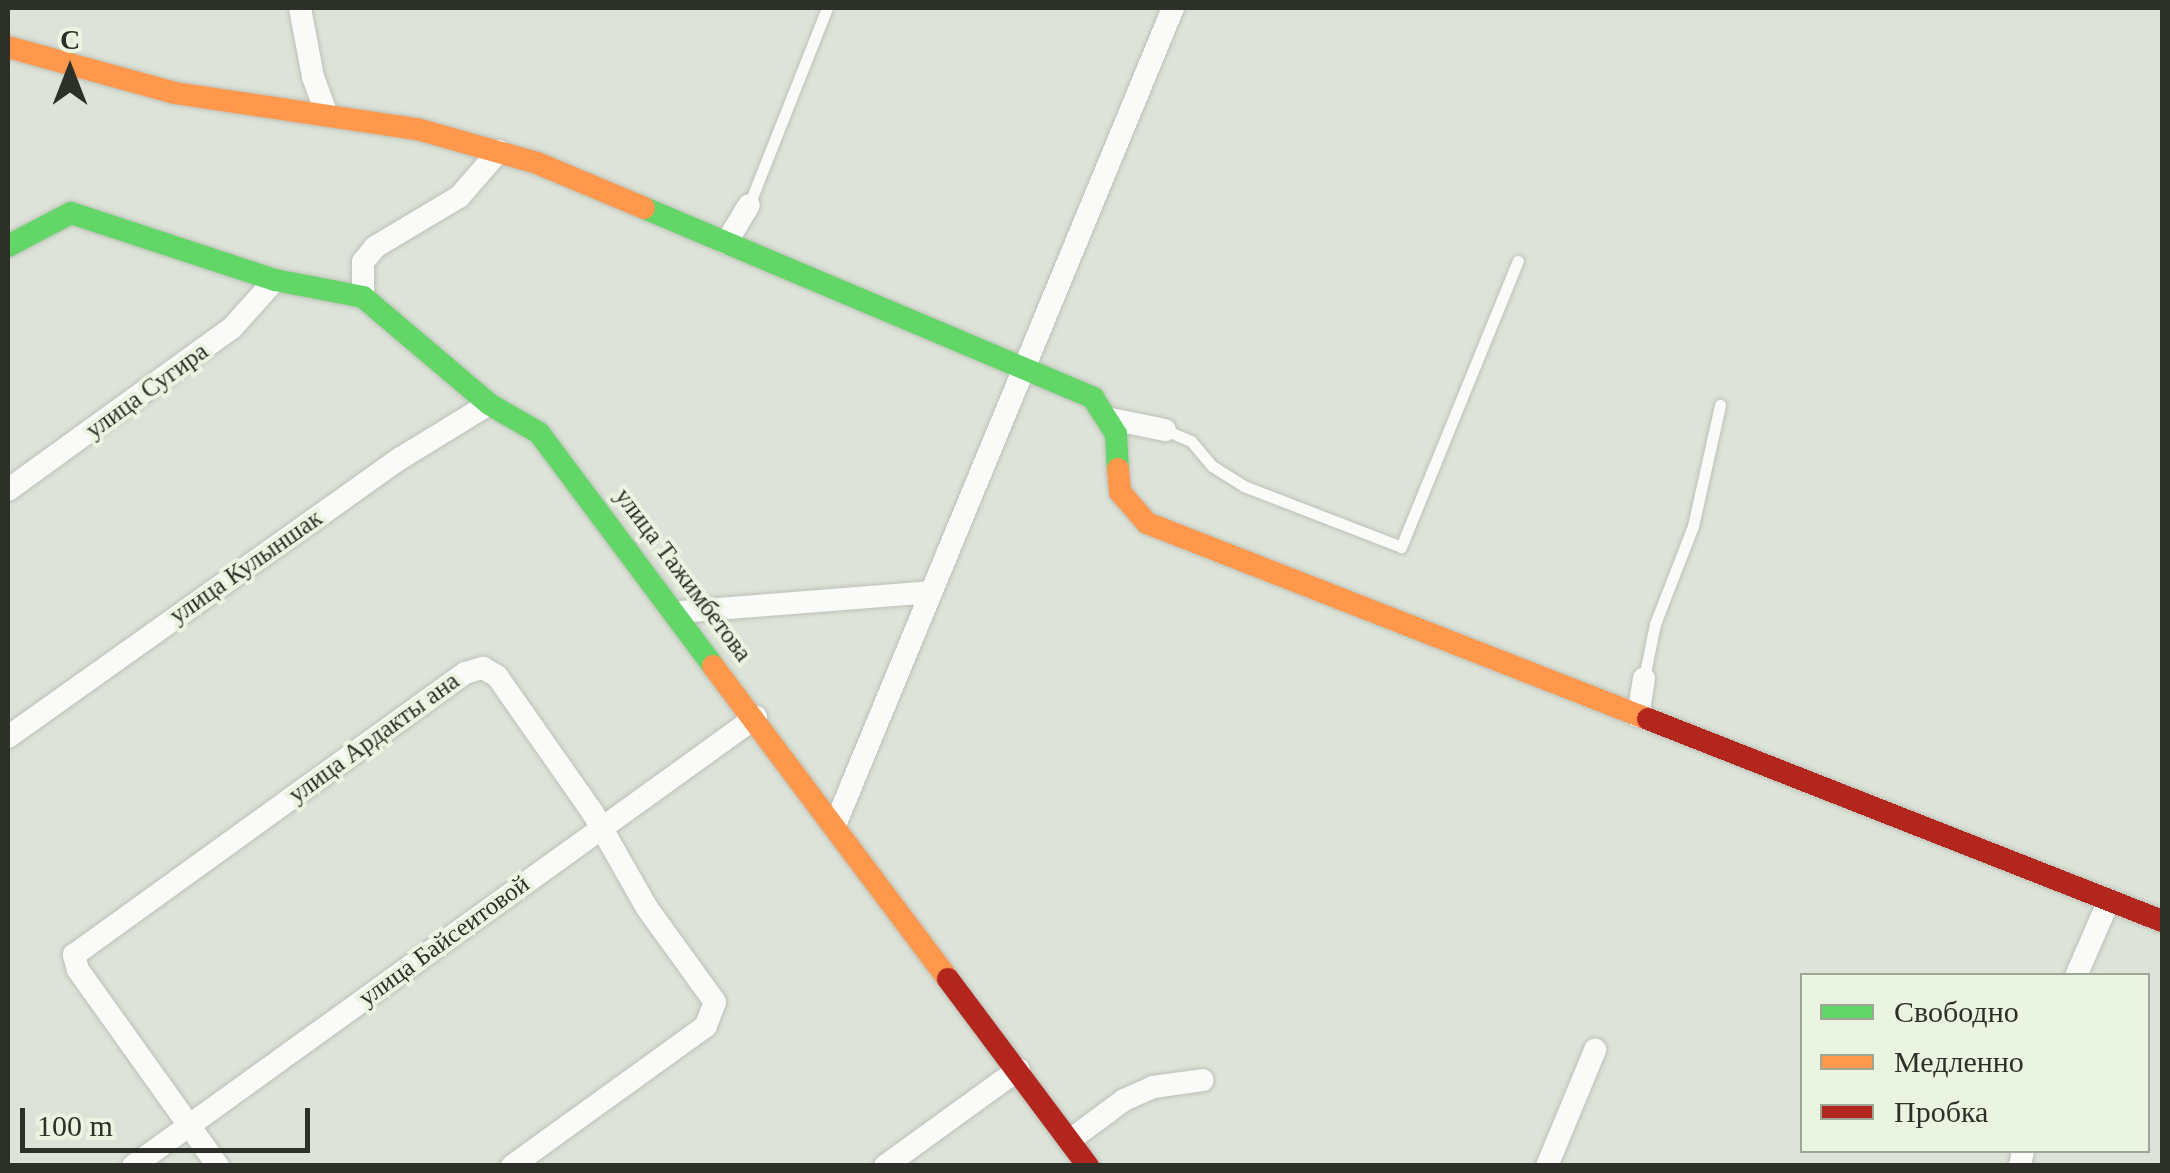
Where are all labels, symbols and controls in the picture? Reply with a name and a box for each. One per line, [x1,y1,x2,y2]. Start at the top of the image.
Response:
north arrow [20,20,120,120]
text: С [60,24,80,55]
street label: улица Сугира [80,337,214,445]
street label: улица Тажимбетова [608,482,758,668]
street label: улица Кулыншак [164,503,328,631]
street label: улица Ардакты ана [283,666,465,810]
street label: улица Байсеитовой [353,869,535,1013]
legend [1800,973,2150,1153]
text: Свободно [1894,995,2019,1028]
text: Медленно [1894,1045,2024,1078]
scale bar [25,1088,315,1150]
text: Пробка [1894,1095,1988,1128]
text: 100 m [37,1109,113,1142]

